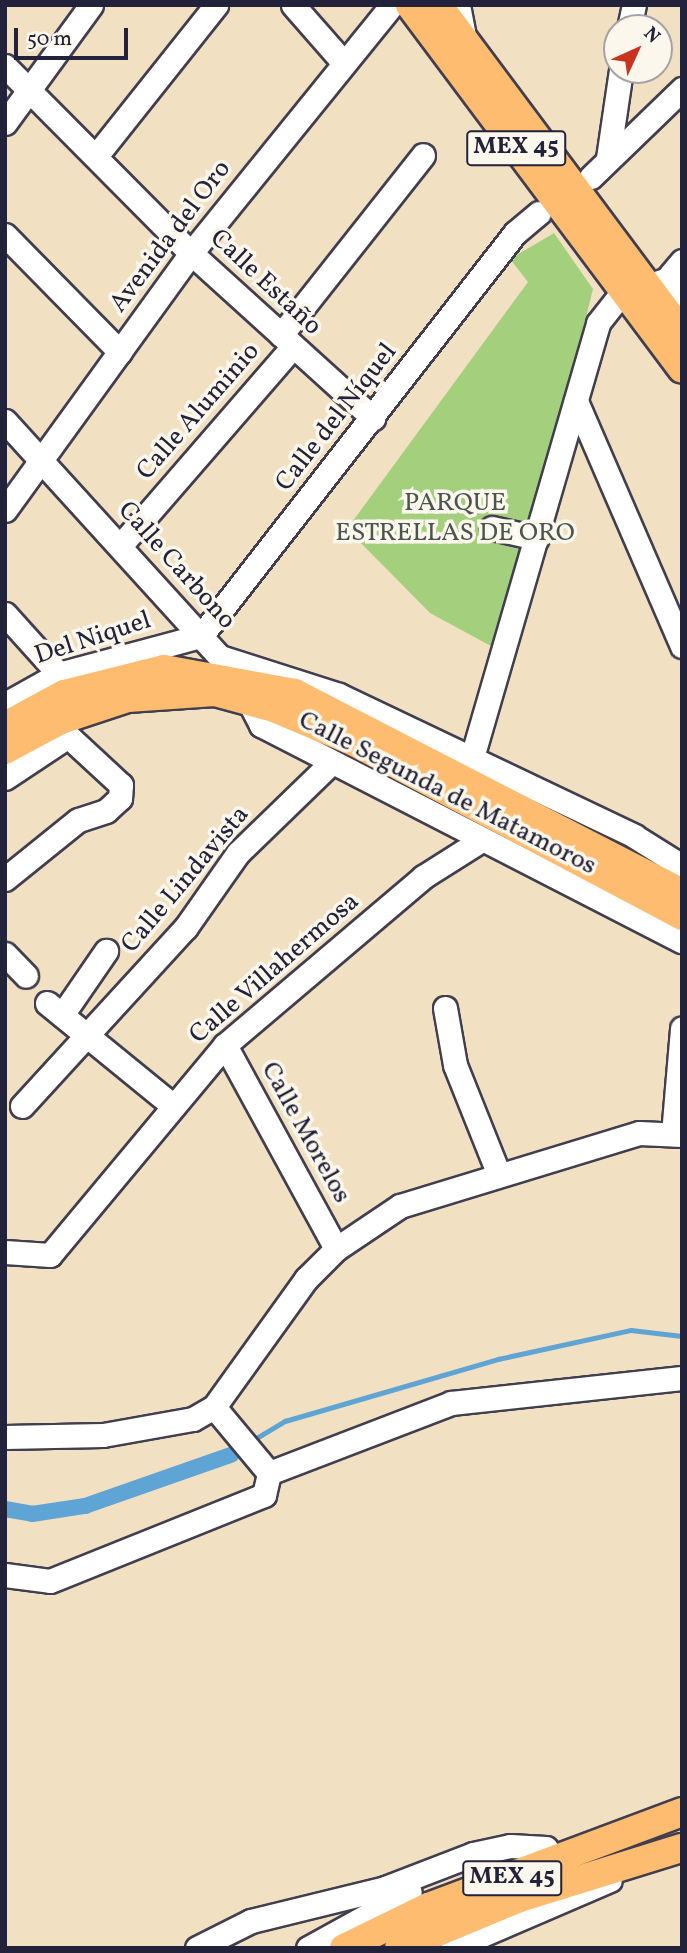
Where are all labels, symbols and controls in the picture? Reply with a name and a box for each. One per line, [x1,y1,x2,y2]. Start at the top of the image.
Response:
scale bar [18,14,131,58]
north arrow [603,14,673,84]
text: N [637,21,665,50]
text: 50 m [27,25,72,54]
road number: MEX 45 [465,128,567,168]
street label: Avenida del Oro [104,155,238,319]
street label: Calle Estaño [203,223,327,343]
street label: Calle Aluminio [131,337,267,487]
street label: Calle del Níquel [270,338,404,498]
park label: PARQUE ESTRELLAS DE ORO [335,488,575,550]
street label: Calle Carbono [110,496,242,636]
street label: Del Niquel [31,606,155,672]
street label: Calle Segunda de Matamoros [293,705,601,883]
street label: Calle Lindavista [115,800,257,960]
street label: Calle Villahermosa [183,887,367,1051]
street label: Calle Morelos [253,1057,357,1209]
road number: MEX 45 [461,1857,563,1898]

